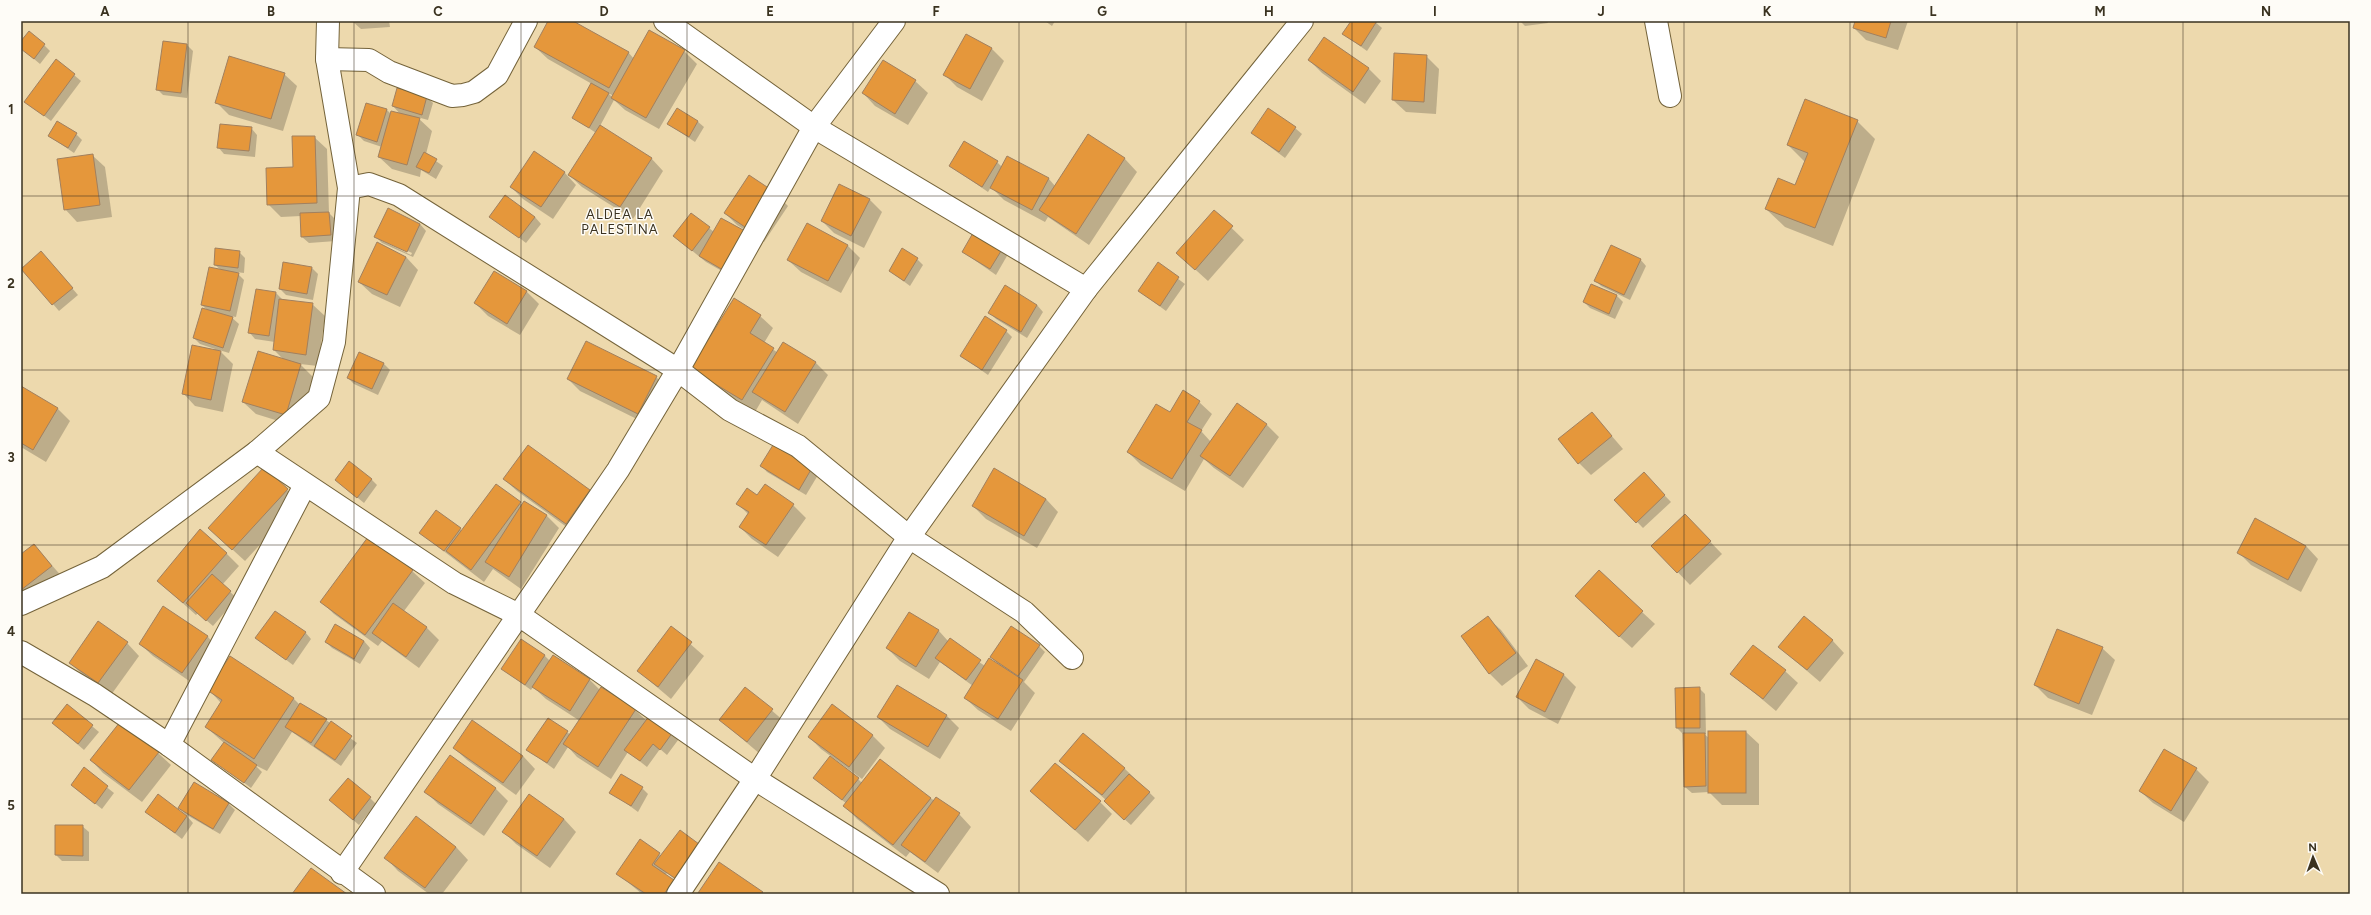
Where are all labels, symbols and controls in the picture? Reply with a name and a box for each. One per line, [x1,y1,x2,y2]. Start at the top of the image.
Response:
text: A [100,4,110,19]
text: B [267,4,275,19]
text: C [433,4,443,19]
text: D [599,4,609,19]
text: E [766,4,774,19]
text: F [932,4,940,19]
text: G [1097,4,1107,19]
text: H [1264,4,1274,19]
text: I [1433,4,1437,19]
text: J [1597,4,1605,19]
text: K [1763,4,1772,19]
text: L [1930,4,1937,19]
text: M [2094,4,2106,19]
text: N [2261,4,2271,19]
text: 1 [8,102,14,117]
district label: ALDEA LA PALESTINA [581,207,659,237]
text: 2 [7,276,15,291]
text: 3 [7,450,15,465]
text: 4 [7,624,15,639]
text: 5 [7,798,15,813]
north arrow [2293,837,2333,877]
text: N [2308,841,2317,854]

